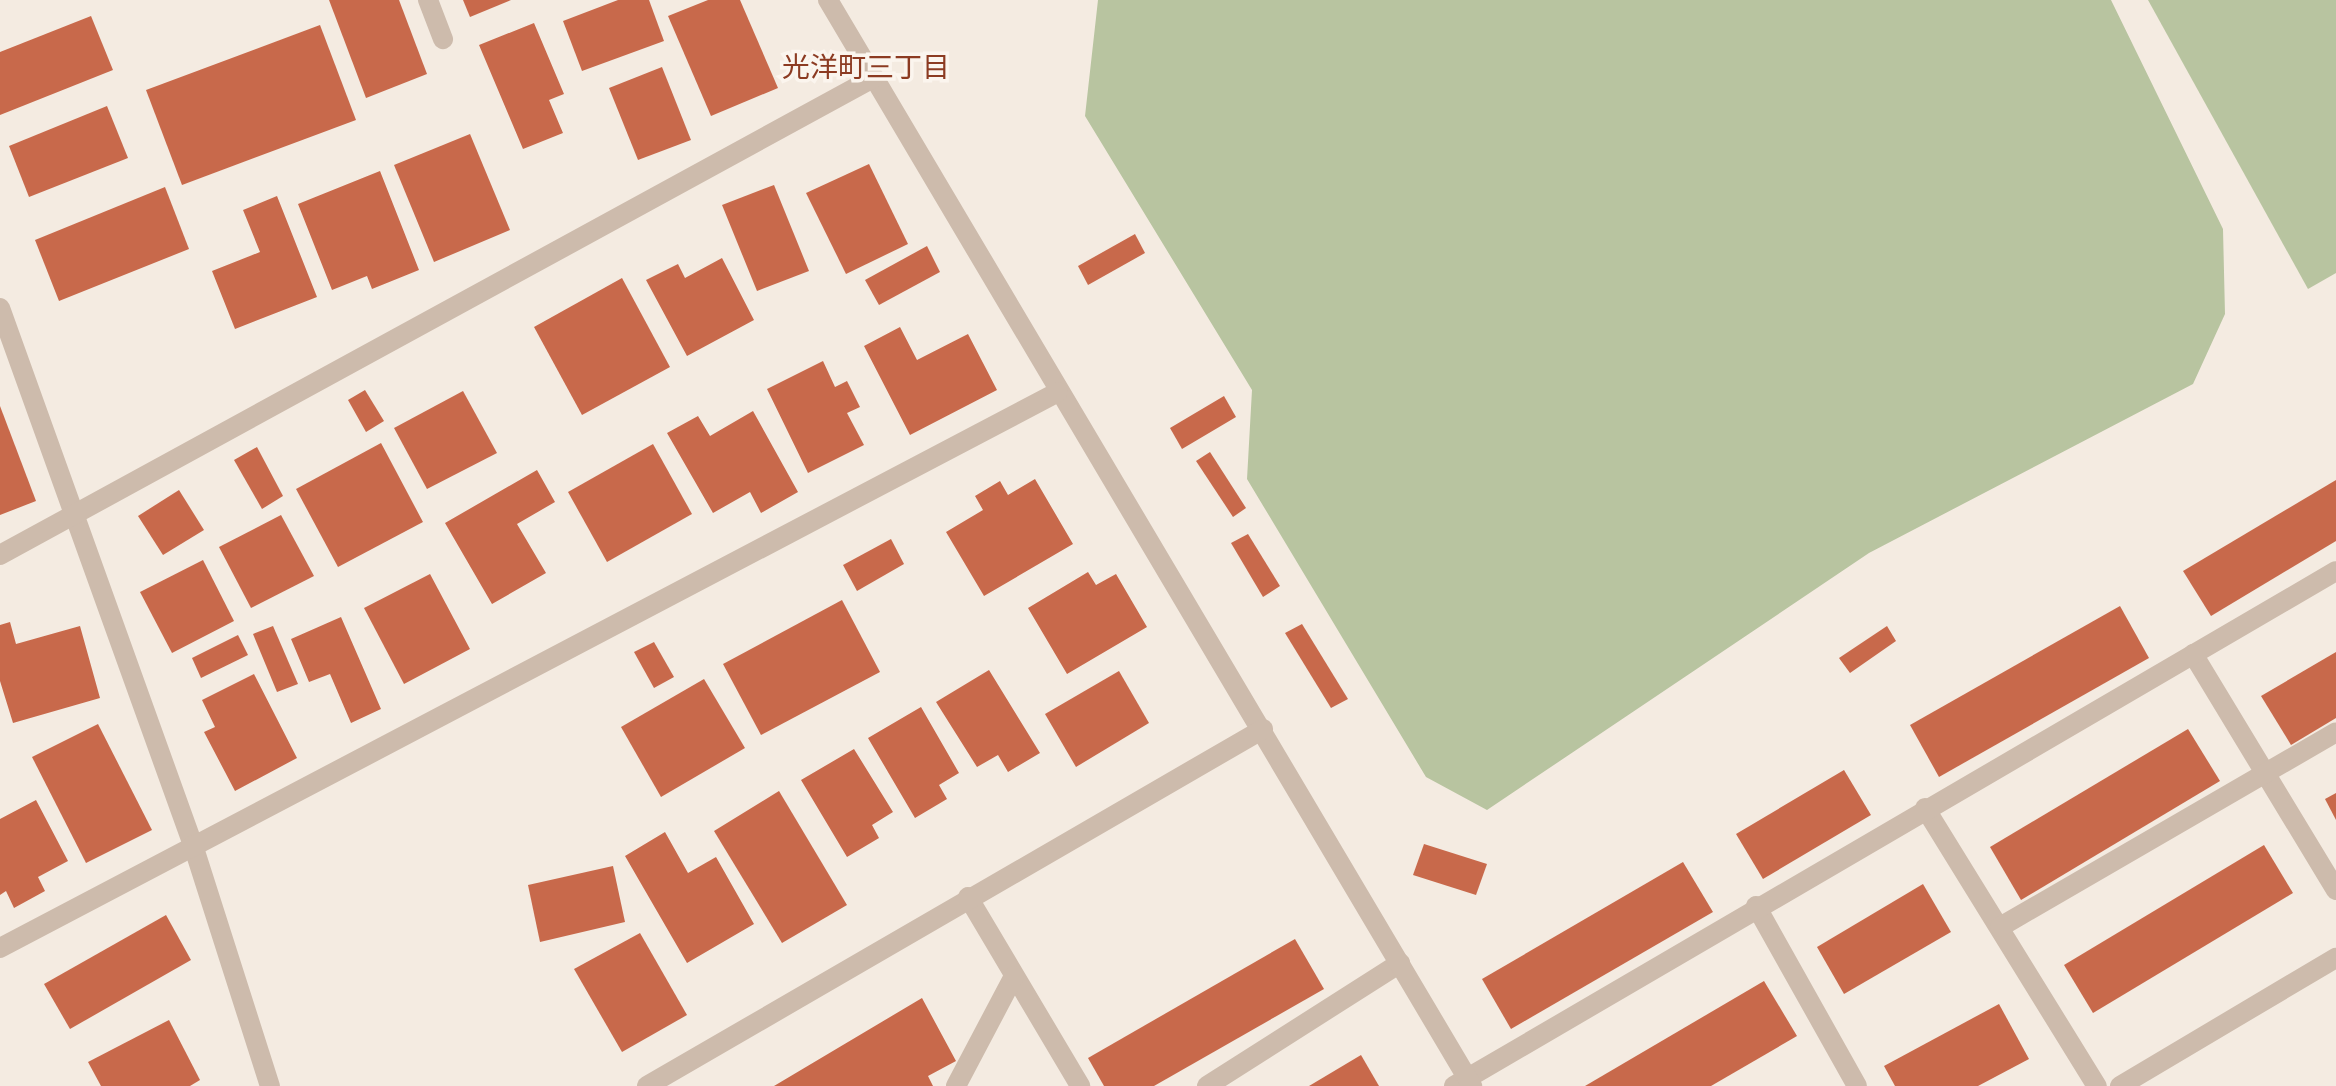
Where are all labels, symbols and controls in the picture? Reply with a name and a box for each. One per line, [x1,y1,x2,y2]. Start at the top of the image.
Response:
district label: 光洋町三丁目 [782,51,950,85]

